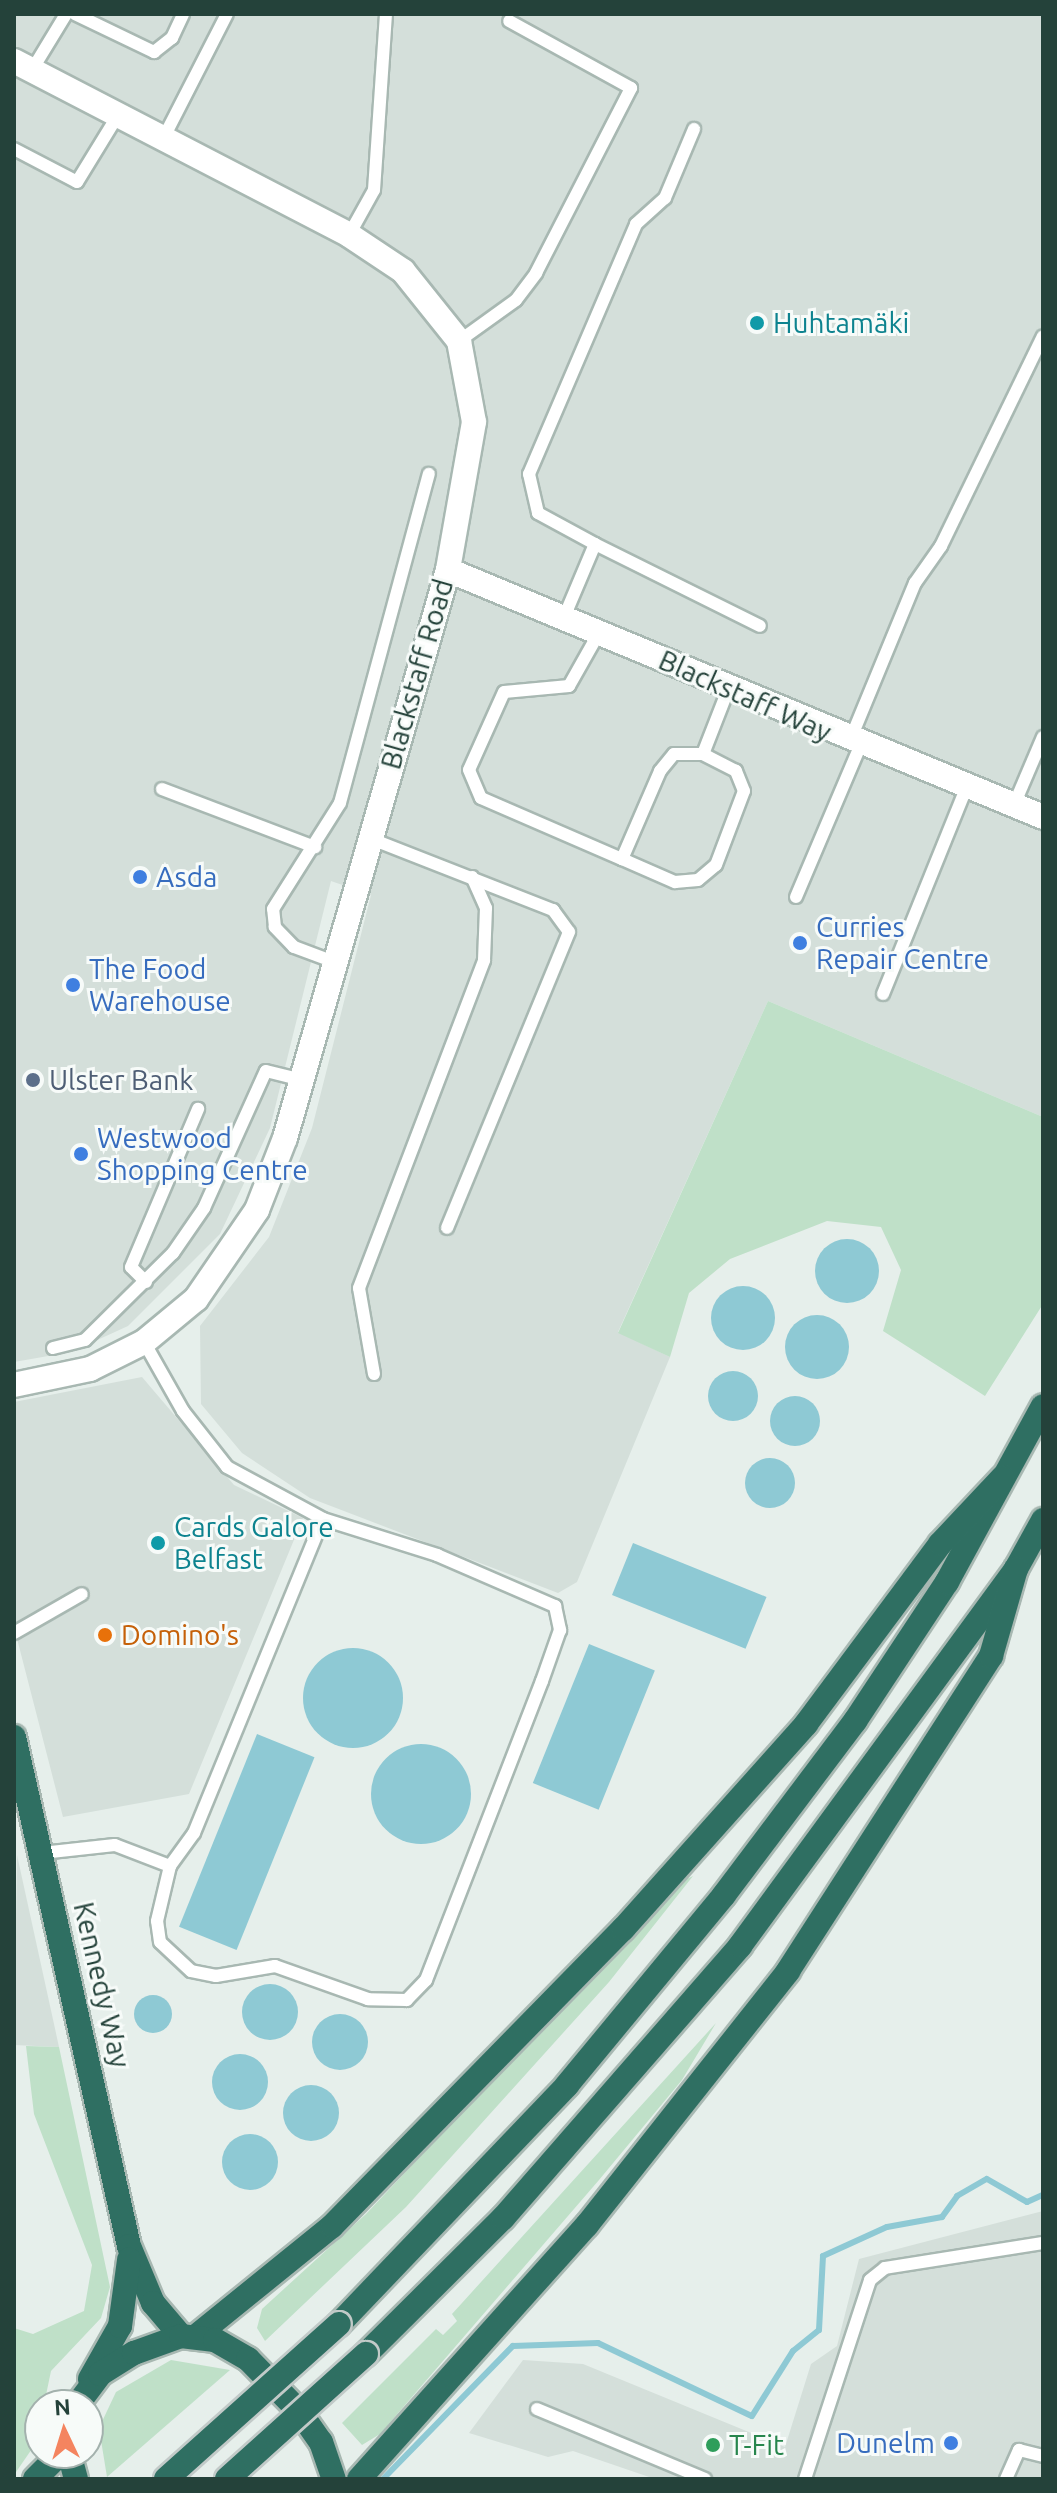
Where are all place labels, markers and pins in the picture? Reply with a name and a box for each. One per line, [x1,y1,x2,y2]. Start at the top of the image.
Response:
place label: Huhtamäki [773,306,909,340]
marker: Huhtamäki [748,314,766,332]
place label: Asda [156,860,217,894]
marker: Asda [131,868,149,886]
place label: Curries Repair Centre [816,910,989,976]
marker: Curries Repair Centre [791,934,809,952]
place label: The Food Warehouse [89,952,231,1018]
marker: The Food Warehouse [64,976,82,994]
place label: Ulster Bank [49,1063,193,1097]
marker: Ulster Bank [24,1071,42,1089]
place label: Westwood Shopping Centre [97,1121,308,1187]
marker: Westwood Shopping Centre [72,1145,90,1163]
place label: Cards Galore Belfast [174,1510,334,1576]
marker: Cards Galore Belfast [149,1534,167,1552]
place label: Domino's [121,1618,239,1652]
marker: Domino's [96,1626,114,1644]
place label: Dunelm [836,2426,935,2460]
place label: T-Fit [729,2428,784,2462]
marker: Dunelm [942,2434,960,2452]
marker: T-Fit [704,2436,722,2454]

